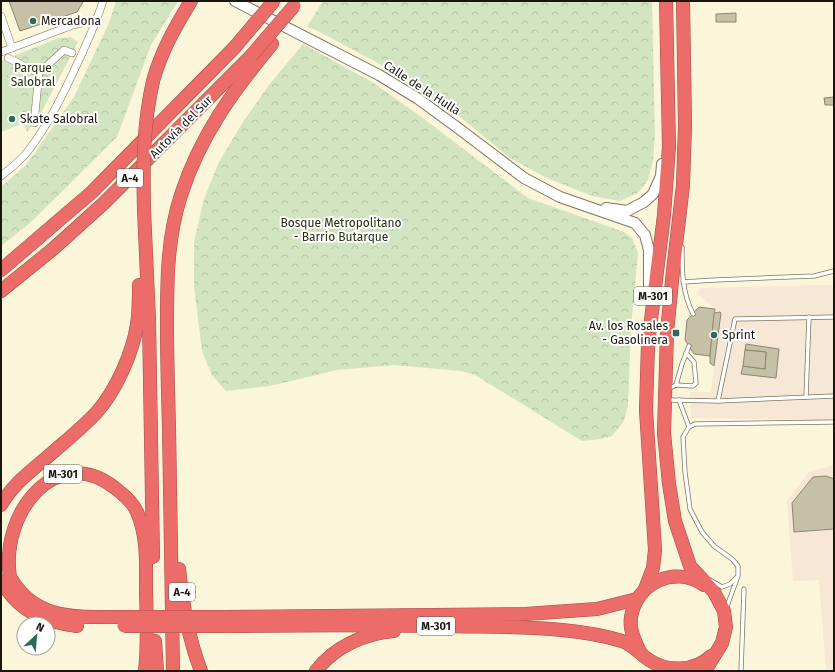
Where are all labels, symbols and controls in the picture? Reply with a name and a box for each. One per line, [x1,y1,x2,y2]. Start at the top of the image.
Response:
place label: Mercadona [41,14,101,28]
marker: Mercadona [28,16,38,26]
street label: Calle de la Hulla [381,58,463,118]
park label: Parque Salobral [11,61,56,89]
street label: Autovía del Sur [147,93,215,161]
place label: Skate Salobral [20,112,98,126]
marker: Skate Salobral [7,114,17,124]
road number: A-4 [117,169,143,187]
park label: Bosque Metropolitano - Barrio Butarque [280,216,402,244]
road number: M-301 [634,287,672,305]
place label: Av. los Rosales - Gasolinera [589,319,668,347]
marker: Av. los Rosales - Gasolinera [671,328,681,338]
place label: Sprint [722,328,756,342]
marker: Sprint [709,330,719,340]
road number: M-301 [44,465,82,483]
road number: A-4 [169,583,195,601]
north arrow [16,616,56,656]
road number: M-301 [417,617,455,635]
text: N [34,620,46,635]

